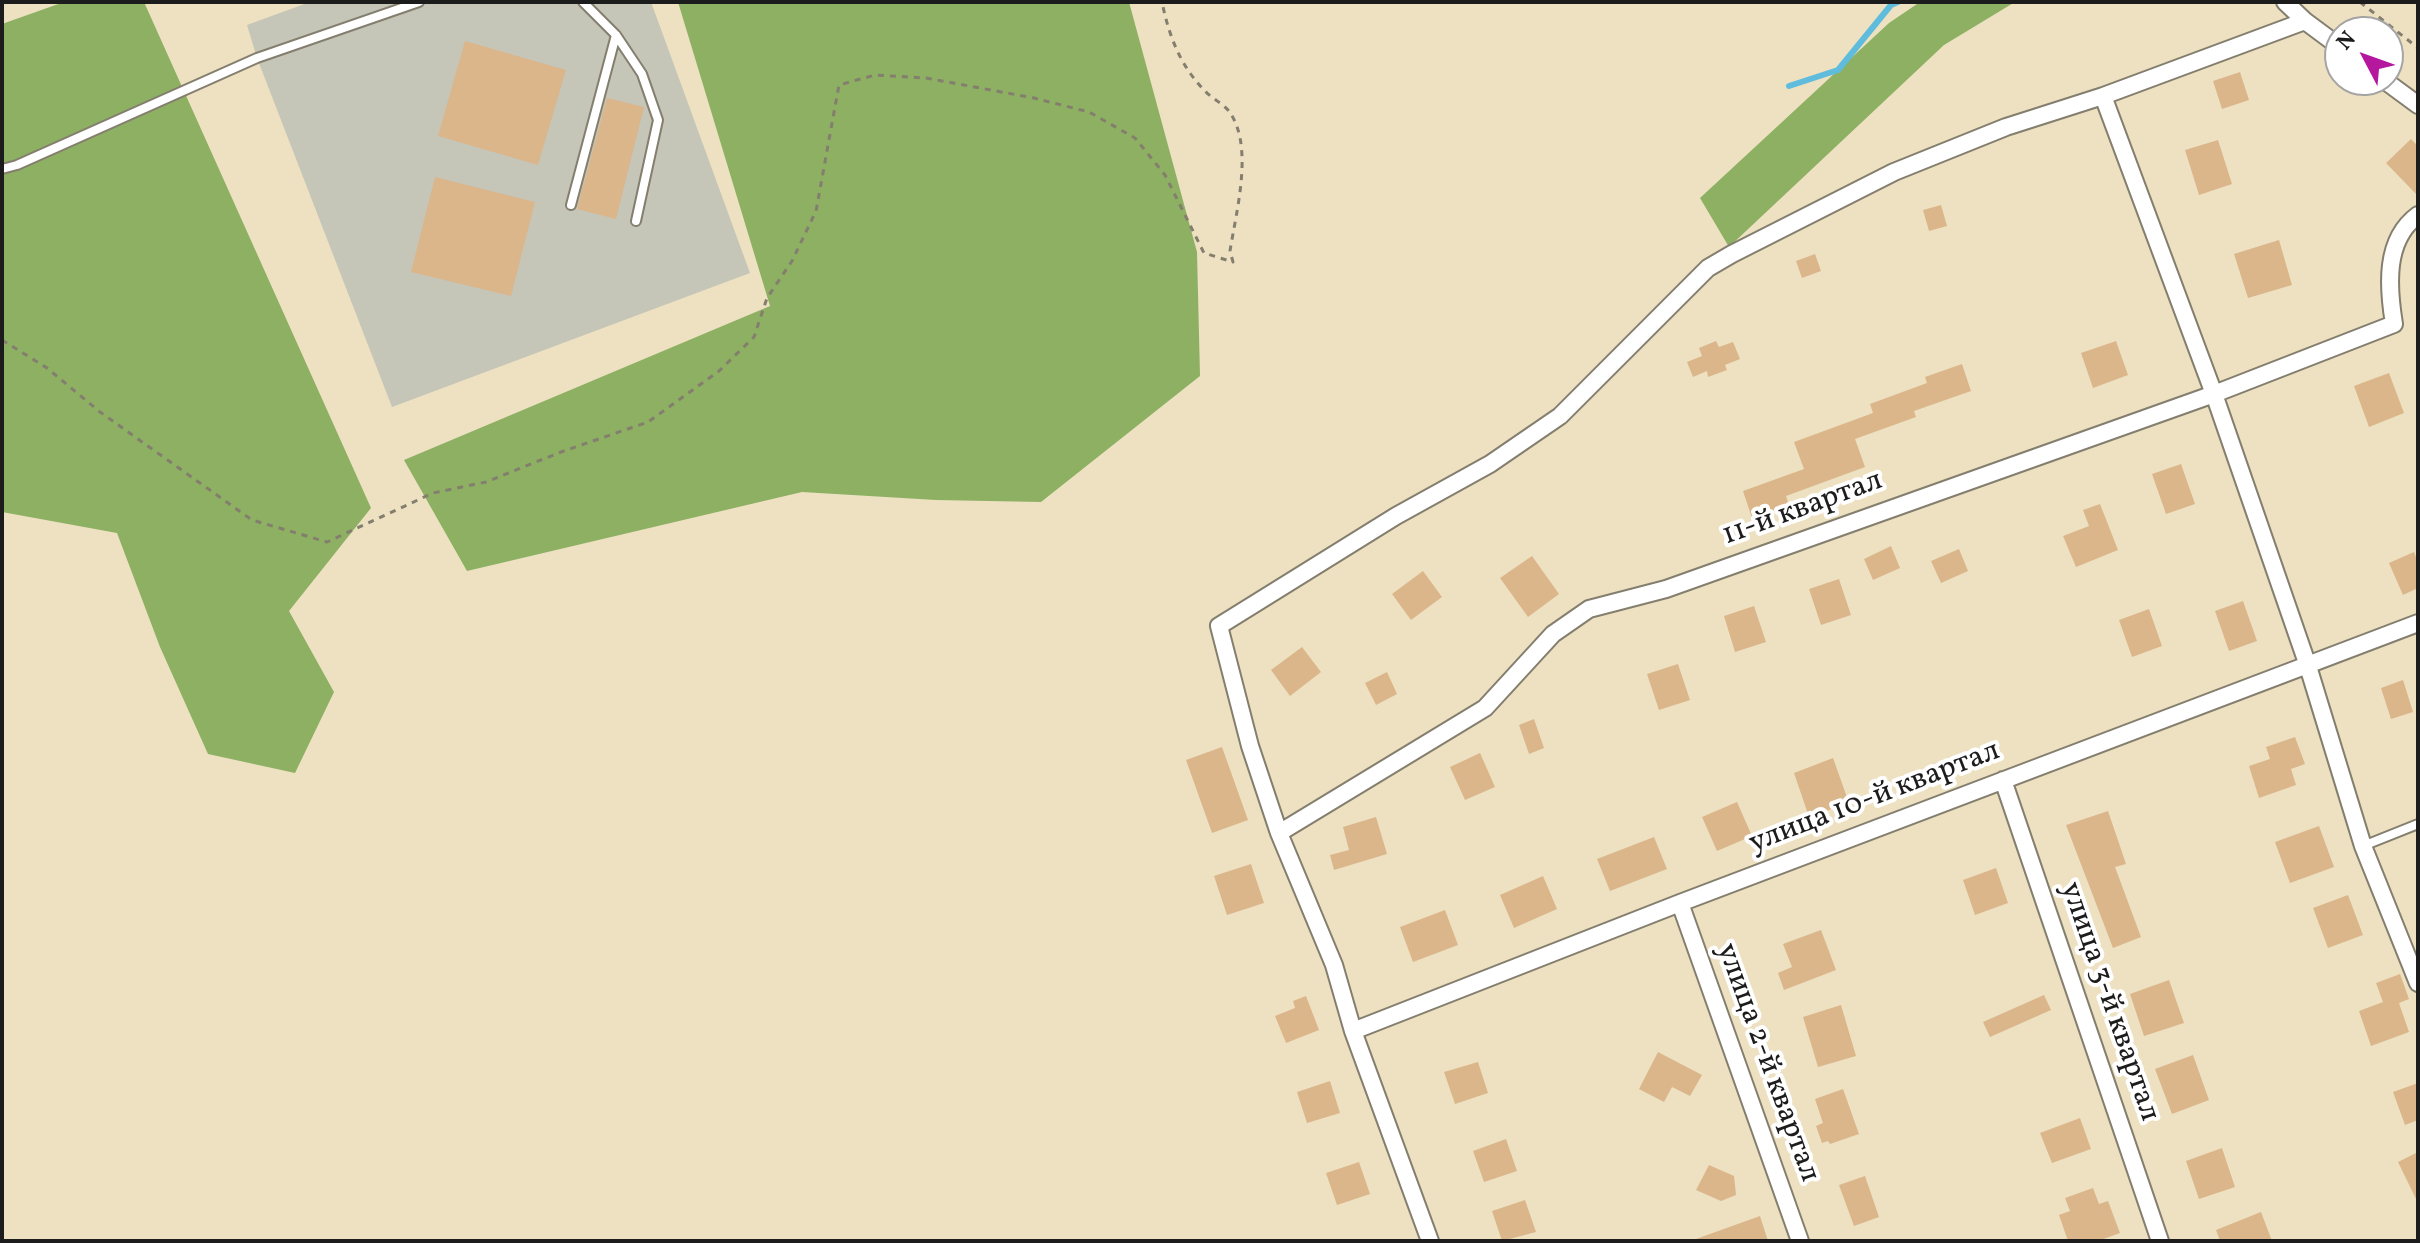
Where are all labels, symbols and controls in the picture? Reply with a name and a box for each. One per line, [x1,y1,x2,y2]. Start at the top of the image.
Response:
north arrow [2324,16,2404,96]
text: N [2330,25,2364,57]
street label: 11-й квартал [1718,464,1888,556]
street label: улица 10-й квартал [1745,735,2005,863]
street label: улица 3-й квартал [2050,878,2166,1126]
street label: улица 2-й квартал [1706,939,1826,1187]

